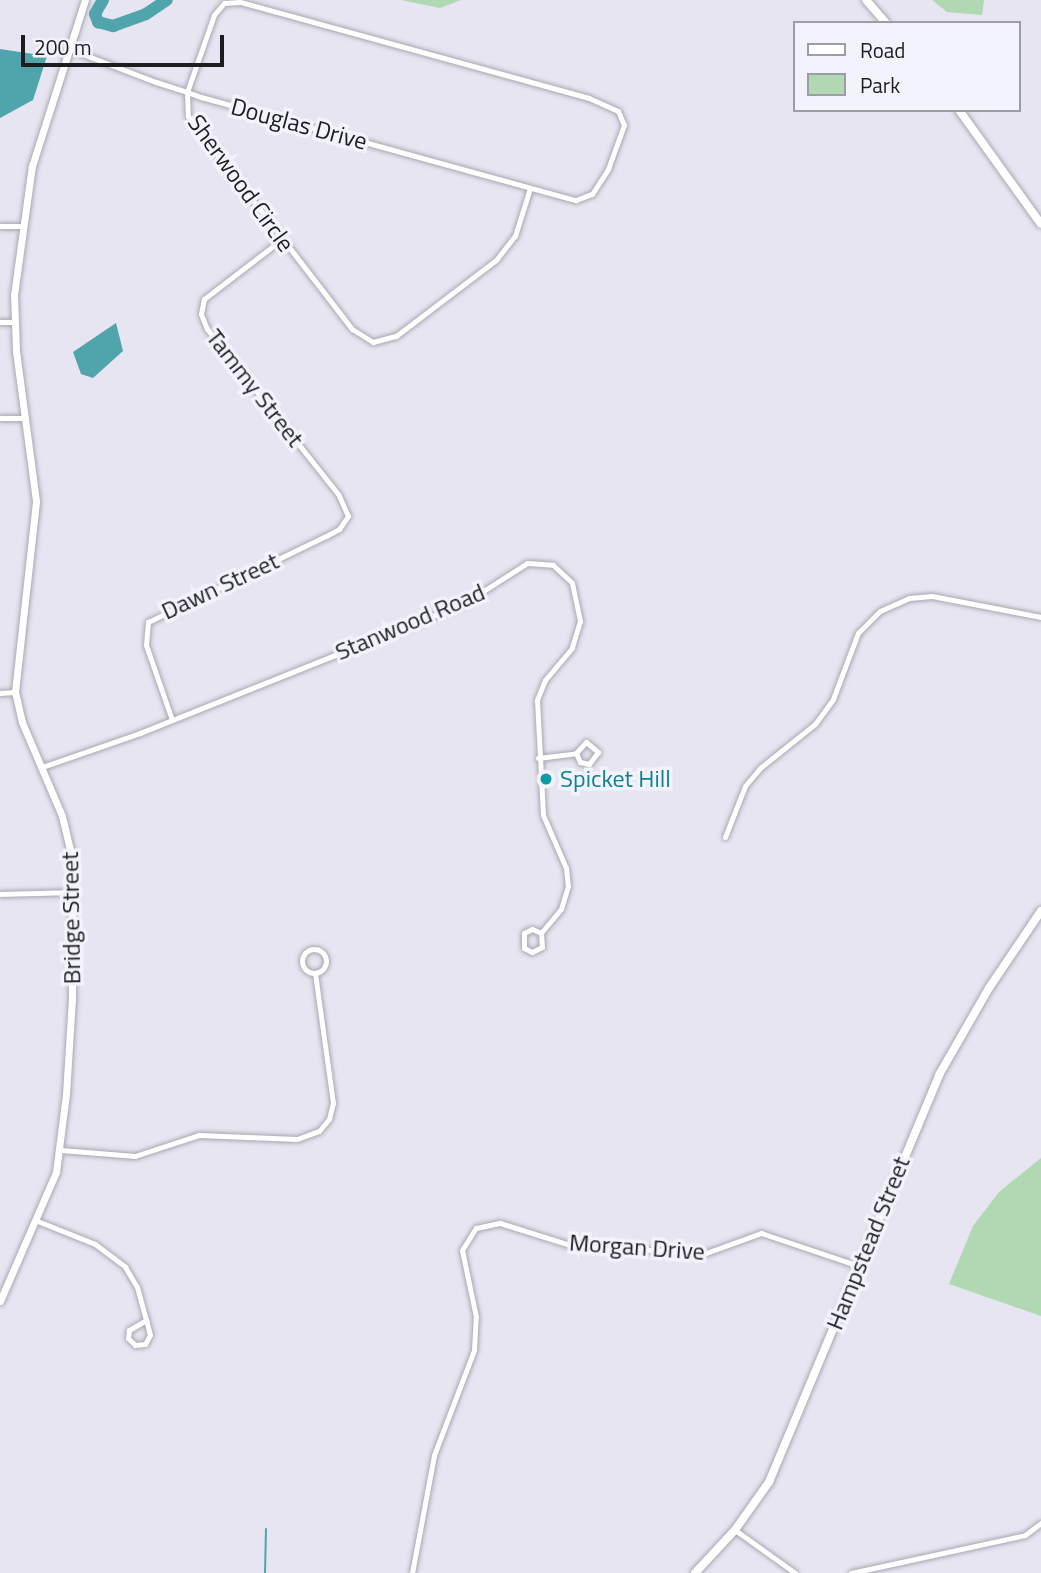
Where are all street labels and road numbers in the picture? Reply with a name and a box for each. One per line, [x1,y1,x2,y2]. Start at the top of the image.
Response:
street label: Douglas Drive [228,92,370,156]
street label: Sherwood Circle [182,109,300,257]
street label: Tammy Street [200,323,310,453]
street label: Dawn Street [157,546,283,626]
street label: Stanwood Road [331,578,489,666]
street label: Bridge Street [55,851,87,985]
street label: Hampstead Street [820,1152,916,1334]
street label: Morgan Drive [568,1228,706,1266]

